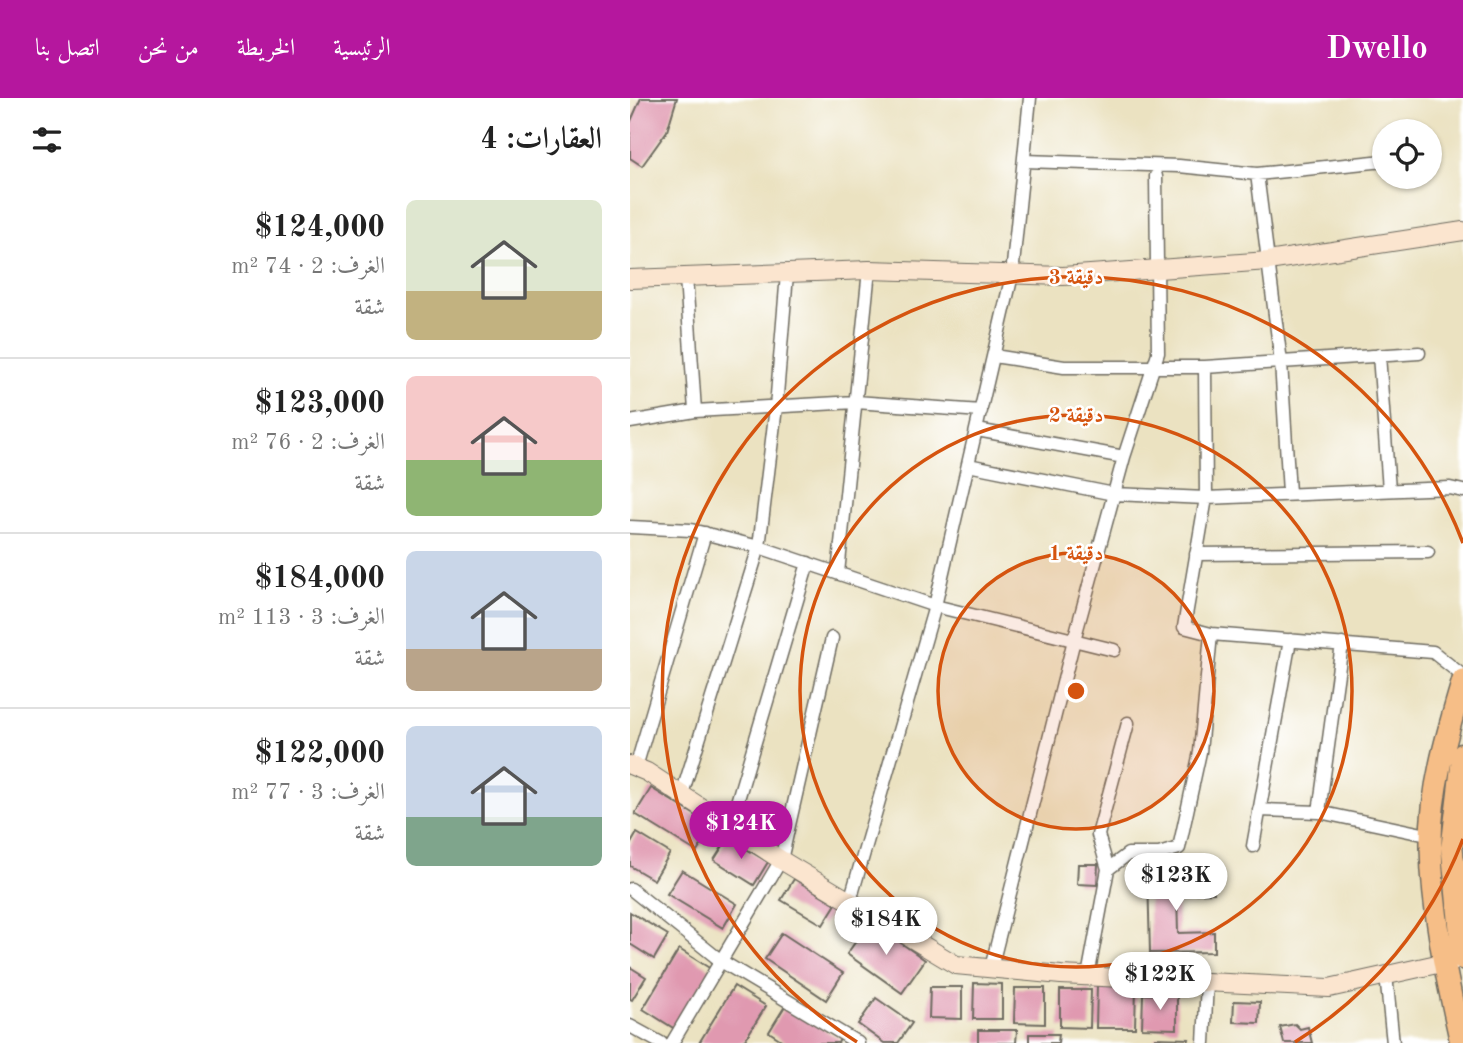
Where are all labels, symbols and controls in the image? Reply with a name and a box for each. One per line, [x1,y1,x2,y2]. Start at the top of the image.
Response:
text: Dwello [1326,33,1428,66]
text: اتصل بنا [35,37,100,61]
text: من نحن [138,37,199,61]
text: الخريطة [237,37,295,61]
text: الرئيسية [333,37,391,61]
map controls [1372,119,1442,189]
button: locate [1372,119,1442,189]
icon: filters [28,121,66,159]
text: العقارات: 4 [481,125,602,155]
text: $124,000 [255,213,385,243]
icon: home [462,228,546,312]
text: الغرف: 2 · 74 m² [231,255,385,278]
text: 3 دقيقة [1049,268,1103,289]
text: شقة [355,296,385,319]
text: $123,000 [255,389,385,419]
icon: home [462,404,546,488]
text: 2 دقيقة [1049,406,1103,427]
text: الغرف: 2 · 76 m² [231,431,385,454]
text: شقة [355,472,385,495]
text: 1 دقيقة [1049,544,1103,565]
text: $184,000 [255,564,385,594]
icon: home [462,579,546,663]
text: الغرف: 3 · 113 m² [218,606,385,629]
text: شقة [355,647,385,670]
centre of rings [1064,679,1088,703]
text: $122,000 [255,739,385,769]
icon: home [462,754,546,838]
text: الغرف: 3 · 77 m² [231,781,385,804]
pin: $124K [692,802,790,861]
text: $124K [705,812,777,835]
text: شقة [355,822,385,845]
pin: $123K [1127,854,1225,913]
text: $123K [1140,864,1212,887]
pin: $184K [837,898,935,957]
text: $184K [850,908,922,931]
pin: $122K [1111,953,1209,1012]
text: $122K [1124,963,1196,986]

